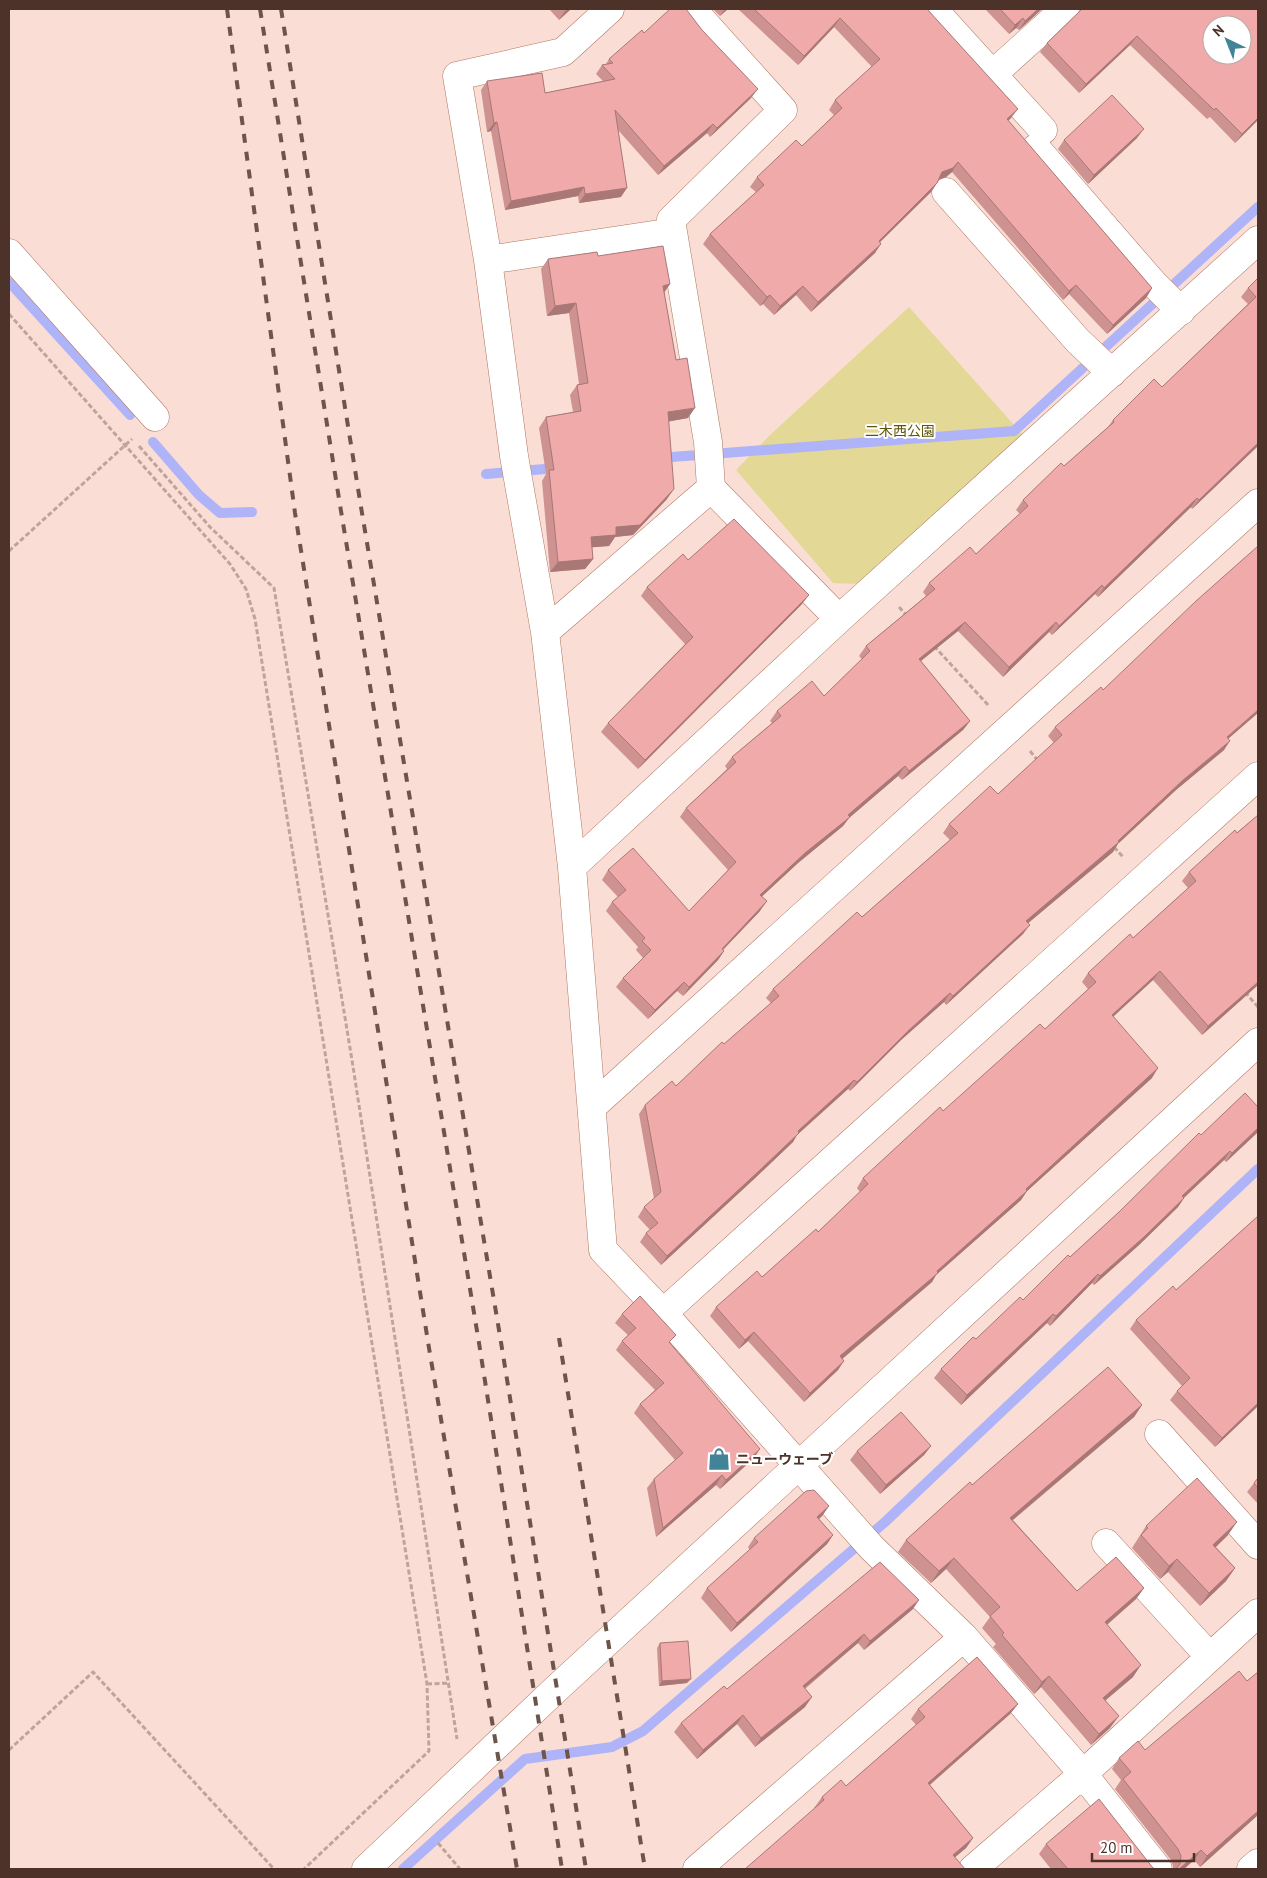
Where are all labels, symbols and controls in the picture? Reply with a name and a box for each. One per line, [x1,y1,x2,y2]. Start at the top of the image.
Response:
north arrow [1202,15,1252,65]
text: N [1209,21,1228,40]
park label: 二木西公園 [865,422,935,440]
shop icon: ニューウェーブ [706,1446,732,1472]
place label: ニューウェーブ [736,1450,833,1468]
scale bar [1092,1830,1194,1862]
text: 20 m [1100,1838,1133,1857]

